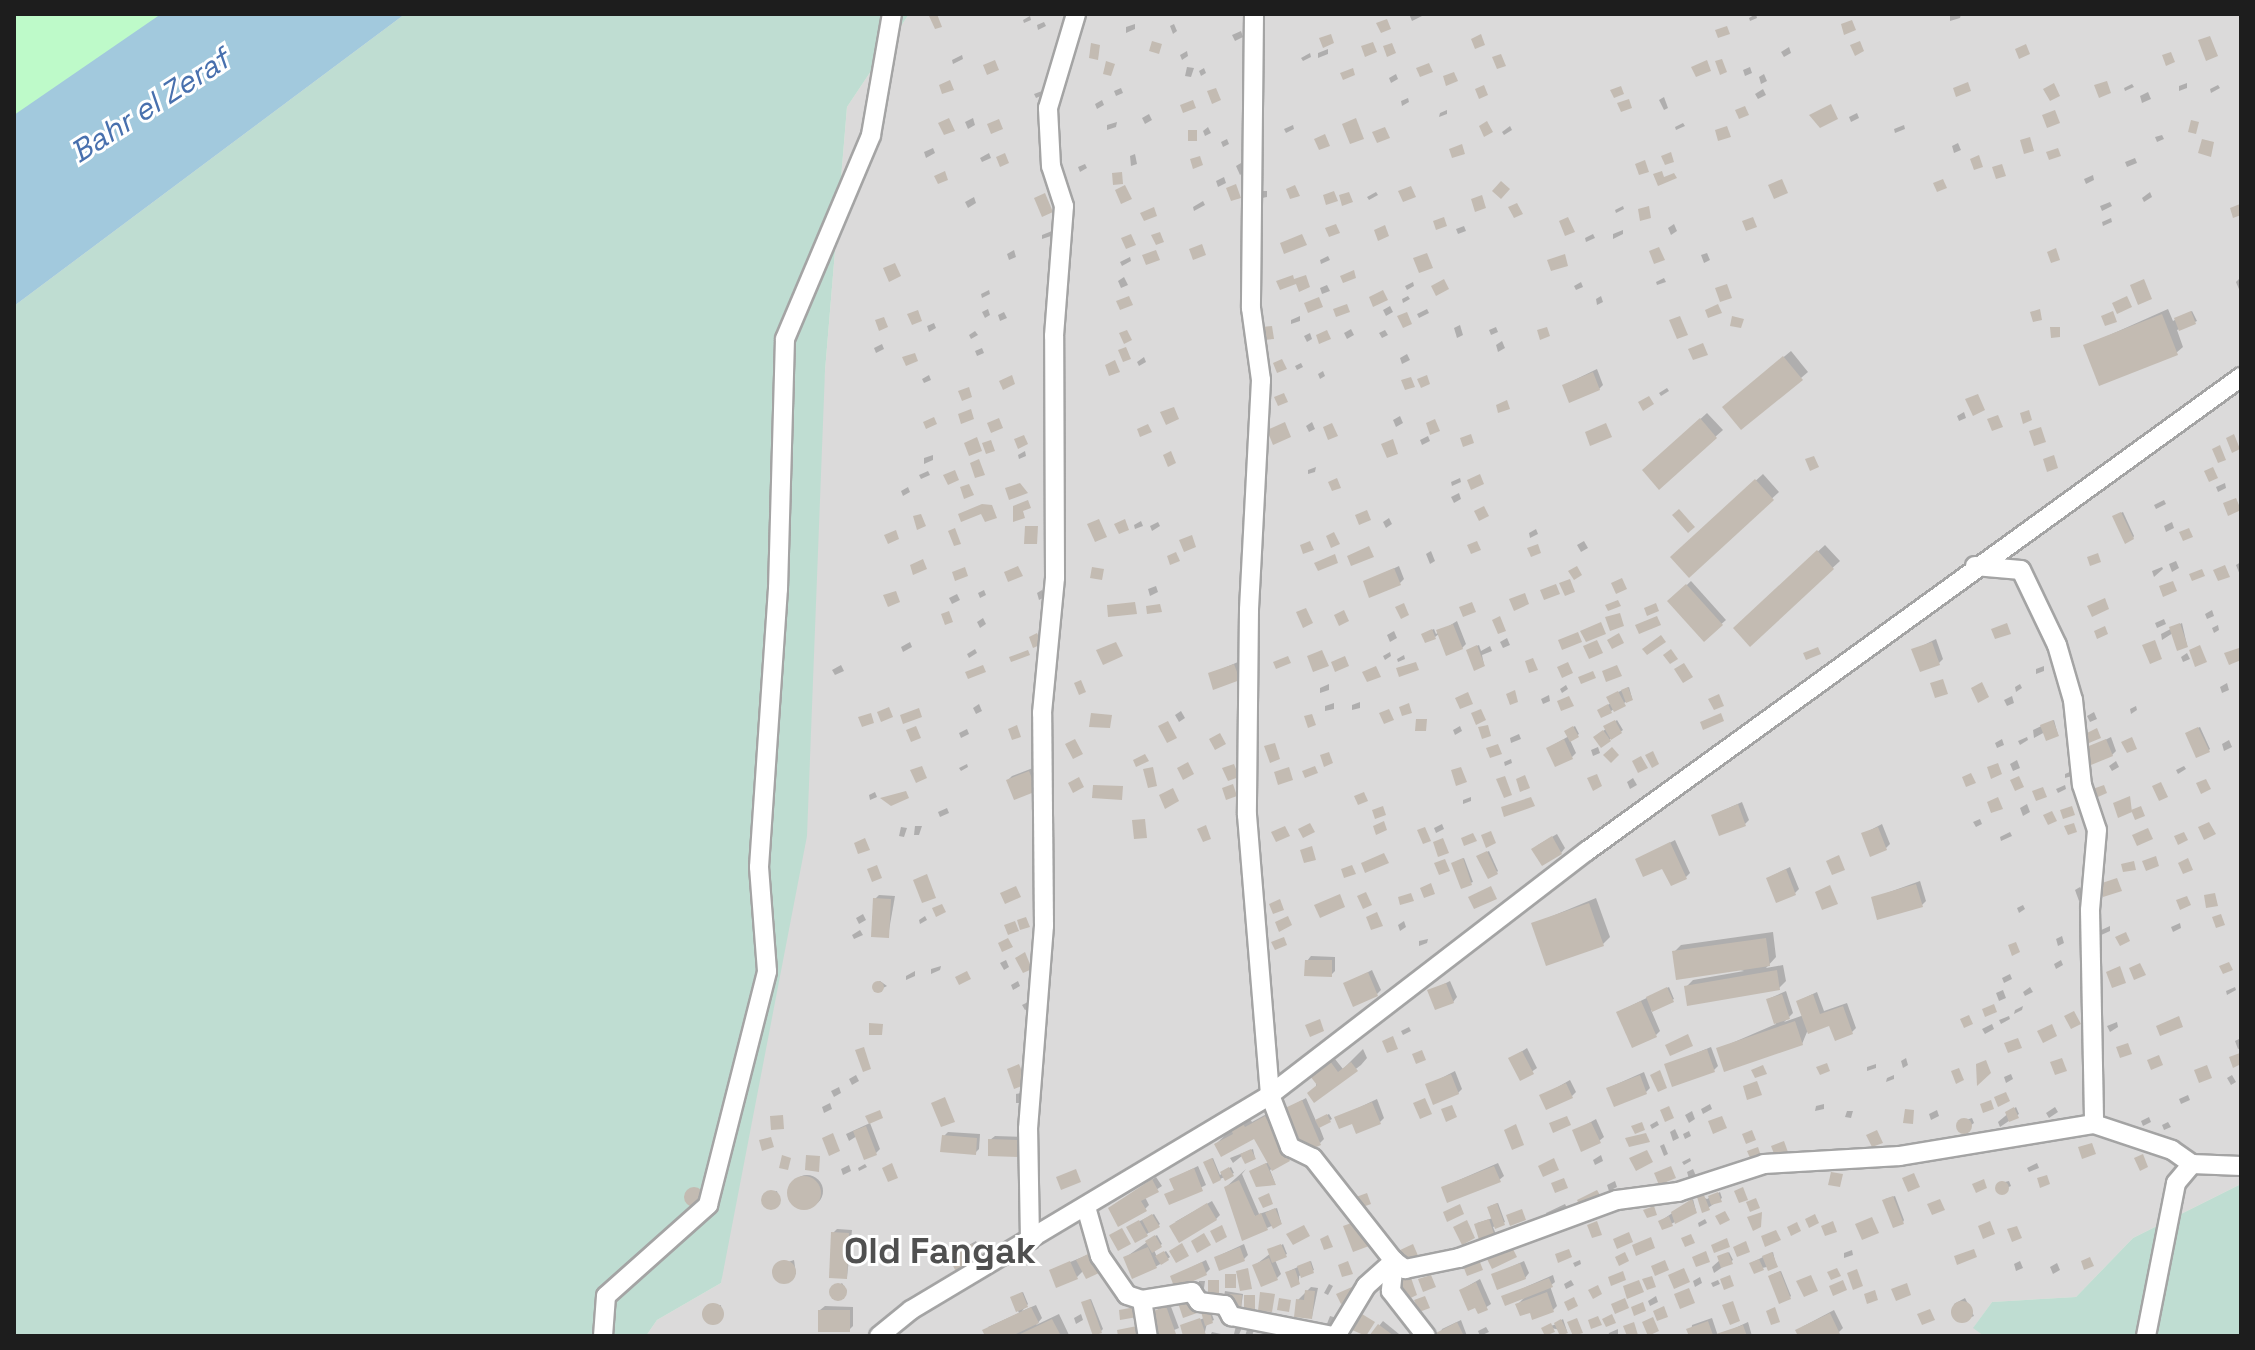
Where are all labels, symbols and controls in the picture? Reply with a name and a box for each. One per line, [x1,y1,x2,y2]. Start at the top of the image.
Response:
water label: Bahr el Zeraf [64,41,236,171]
district label: Old Fangak [844,1230,1036,1274]

